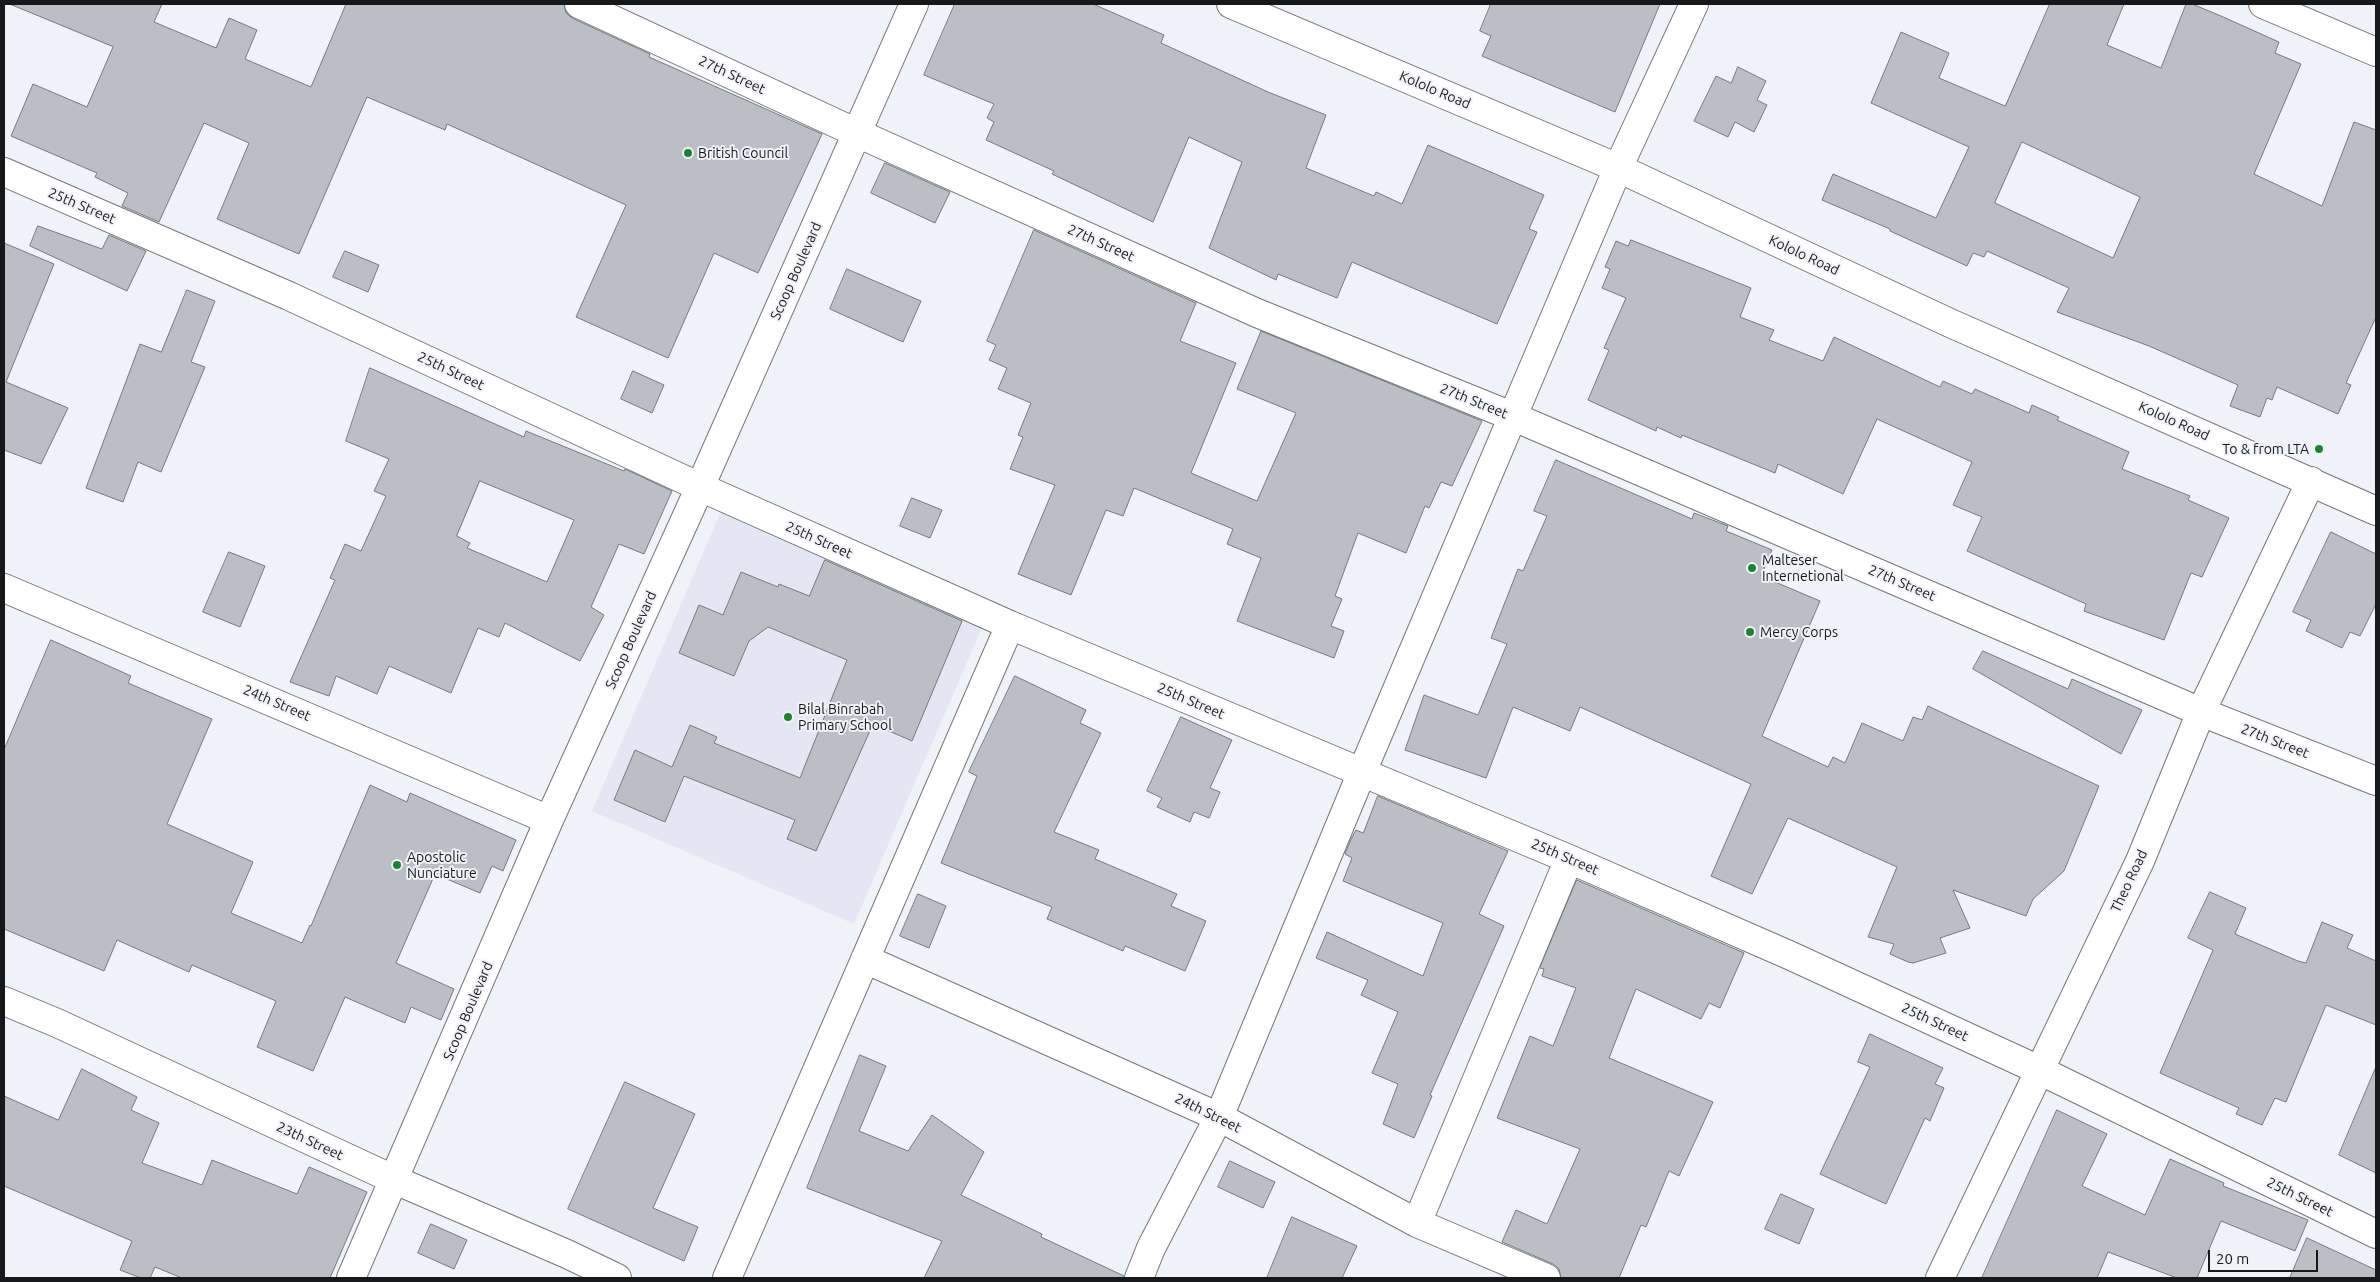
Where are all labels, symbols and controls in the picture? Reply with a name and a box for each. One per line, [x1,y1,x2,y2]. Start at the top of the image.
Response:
street label: 27th Street [696,52,768,98]
street label: Kololo Road [1397,67,1473,113]
place label: British Council [698,145,788,161]
marker: British Council [682,147,694,159]
street label: 25th Street [46,184,118,228]
street label: Scoop Boulevard [767,219,825,323]
street label: 27th Street [1065,221,1137,265]
street label: Kololo Road [1766,231,1842,279]
street label: 25th Street [415,348,487,394]
street label: 27th Street [1438,380,1510,422]
street label: Kololo Road [2136,398,2212,444]
place label: To & from LTA [2222,441,2309,457]
marker: To & from LTA [2313,443,2325,455]
street label: 25th Street [783,518,855,562]
place label: Malteser Internetional [1762,552,1844,584]
street label: 27th Street [1866,561,1938,605]
marker: Malteser Internetional [1746,562,1758,574]
street label: Scoop Boulevard [602,588,660,692]
place label: Mercy Corps [1760,624,1838,640]
marker: Mercy Corps [1744,626,1756,638]
street label: 25th Street [1155,679,1227,723]
street label: 24th Street [241,681,313,725]
place label: Bilal Binrabah Primary School [798,701,892,734]
marker: Bilal Binrabah Primary School [782,711,794,723]
street label: 27th Street [2239,720,2311,762]
street label: 25th Street [1529,835,1601,879]
street label: Theo Road [2107,847,2151,915]
place label: Apostolic Nunciature [407,849,477,882]
marker: Apostolic Nunciature [391,859,403,871]
street label: Scoop Boulevard [440,959,496,1063]
street label: 25th Street [1899,999,1971,1045]
street label: 24th Street [1172,1090,1244,1136]
street label: 23th Street [274,1118,346,1164]
street label: 25th Street [2264,1174,2336,1220]
scale bar [2210,1240,2320,1272]
text: 20 m [2216,1250,2249,1267]

